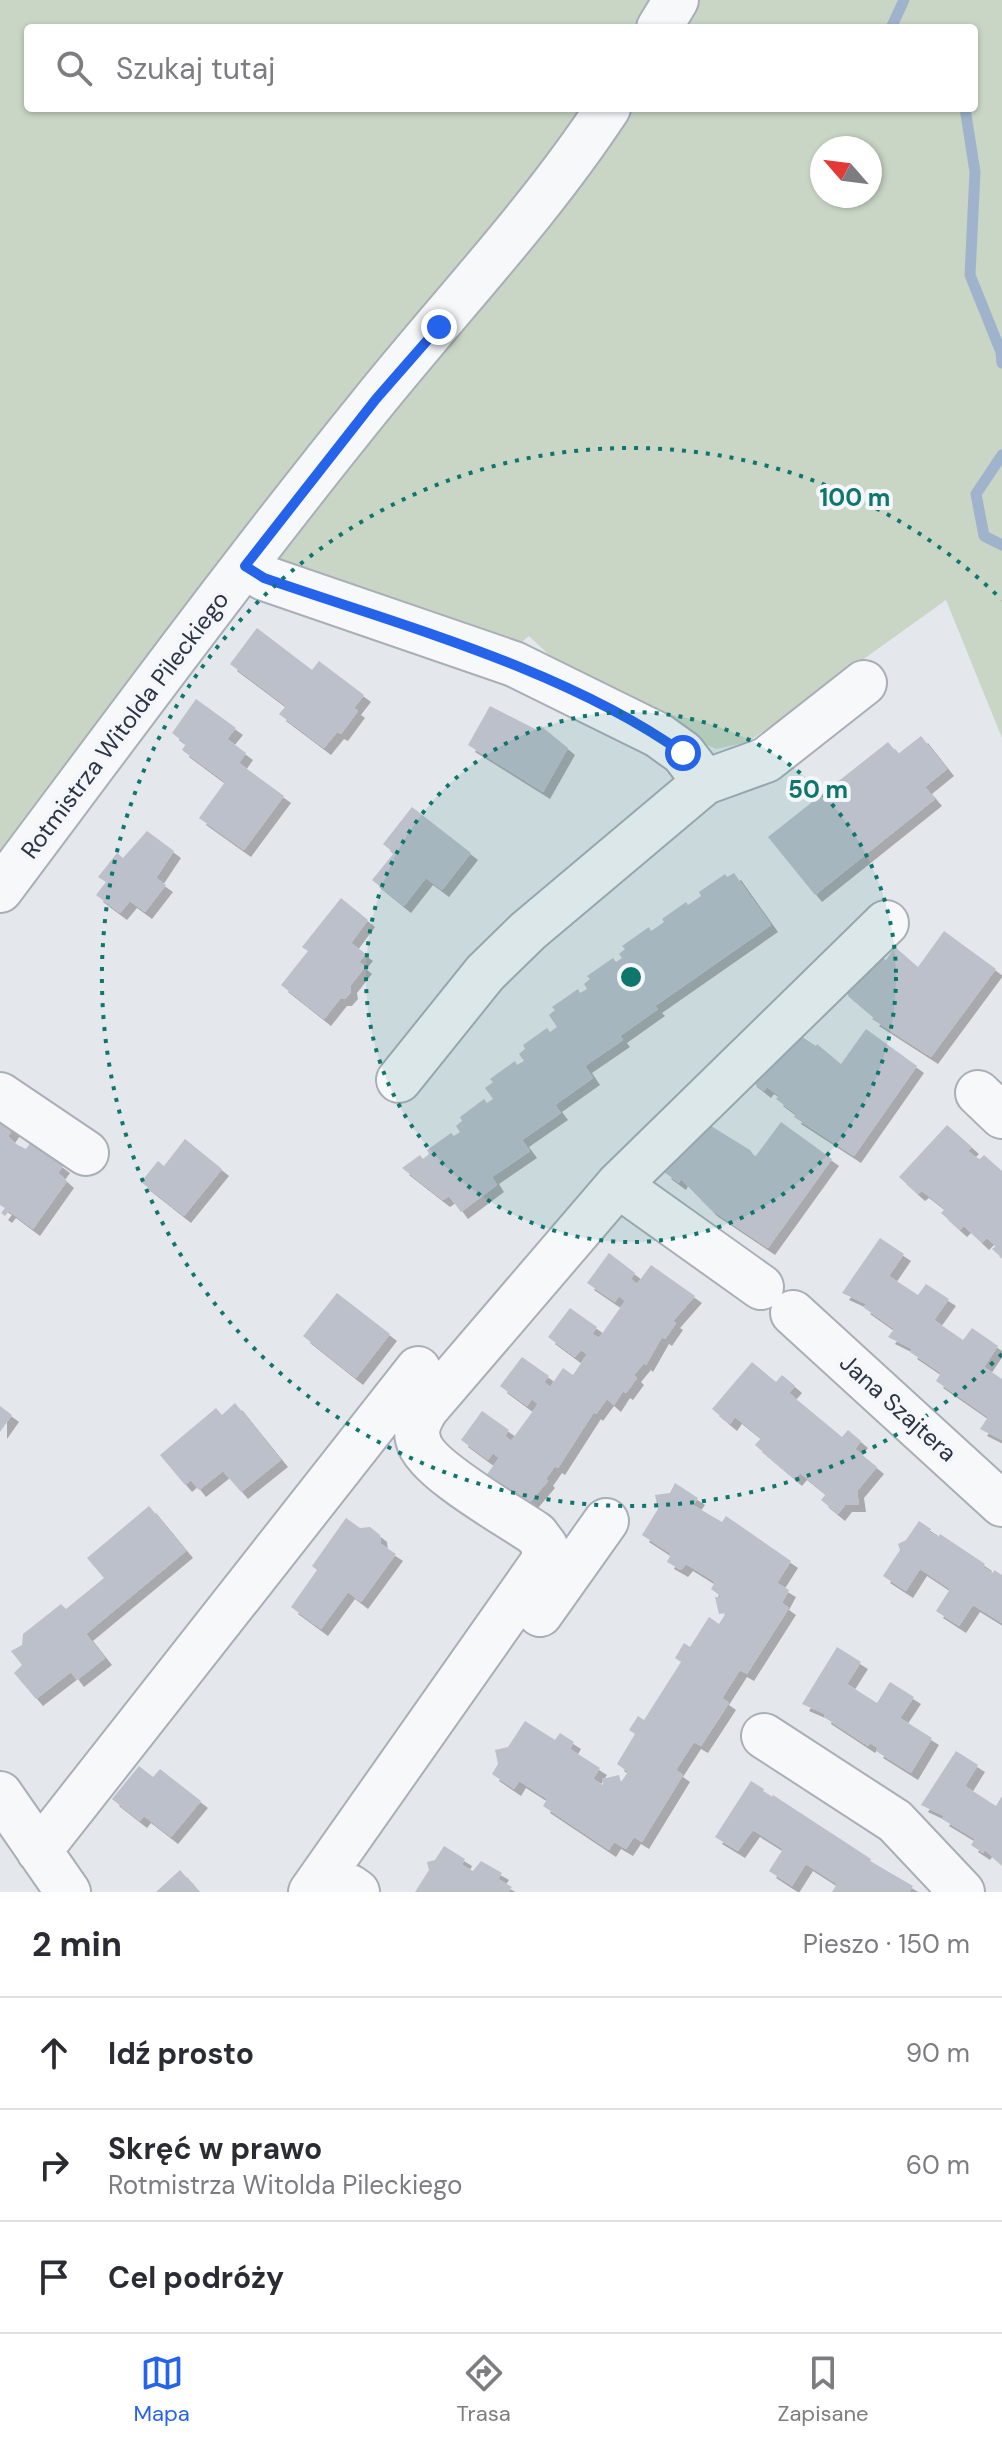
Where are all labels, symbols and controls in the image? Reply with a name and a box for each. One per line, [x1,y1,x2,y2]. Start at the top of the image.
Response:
search box [24,24,978,112]
icon: search [52,46,96,90]
text: Szukaj tutaj [116,49,275,88]
north arrow [810,136,882,208]
route end [421,309,457,345]
text: 100 m [820,482,890,513]
street label: Rotmistrza Witolda Pileckiego [14,585,235,865]
route start [665,735,701,771]
text: 50 m [788,774,848,805]
centre of rings [617,963,645,991]
street label: Jana Szajtera [833,1347,963,1468]
text: 2 min [32,1922,122,1967]
text: Pieszo · 150 m [803,1927,970,1961]
icon: ahead [32,2031,76,2075]
text: Idź prosto [108,2034,254,2073]
text: 90 m [906,2036,970,2070]
text: Skręć w prawo [108,2129,322,2168]
icon: right [32,2143,76,2187]
text: 60 m [906,2148,970,2182]
text: Rotmistrza Witolda Pileckiego [108,2168,462,2202]
icon: arrive [32,2255,76,2299]
text: Cel podróży [108,2258,284,2297]
tab: Mapa [133,2351,190,2428]
tab: Trasa [456,2351,511,2428]
tab: Zapisane [778,2351,869,2428]

